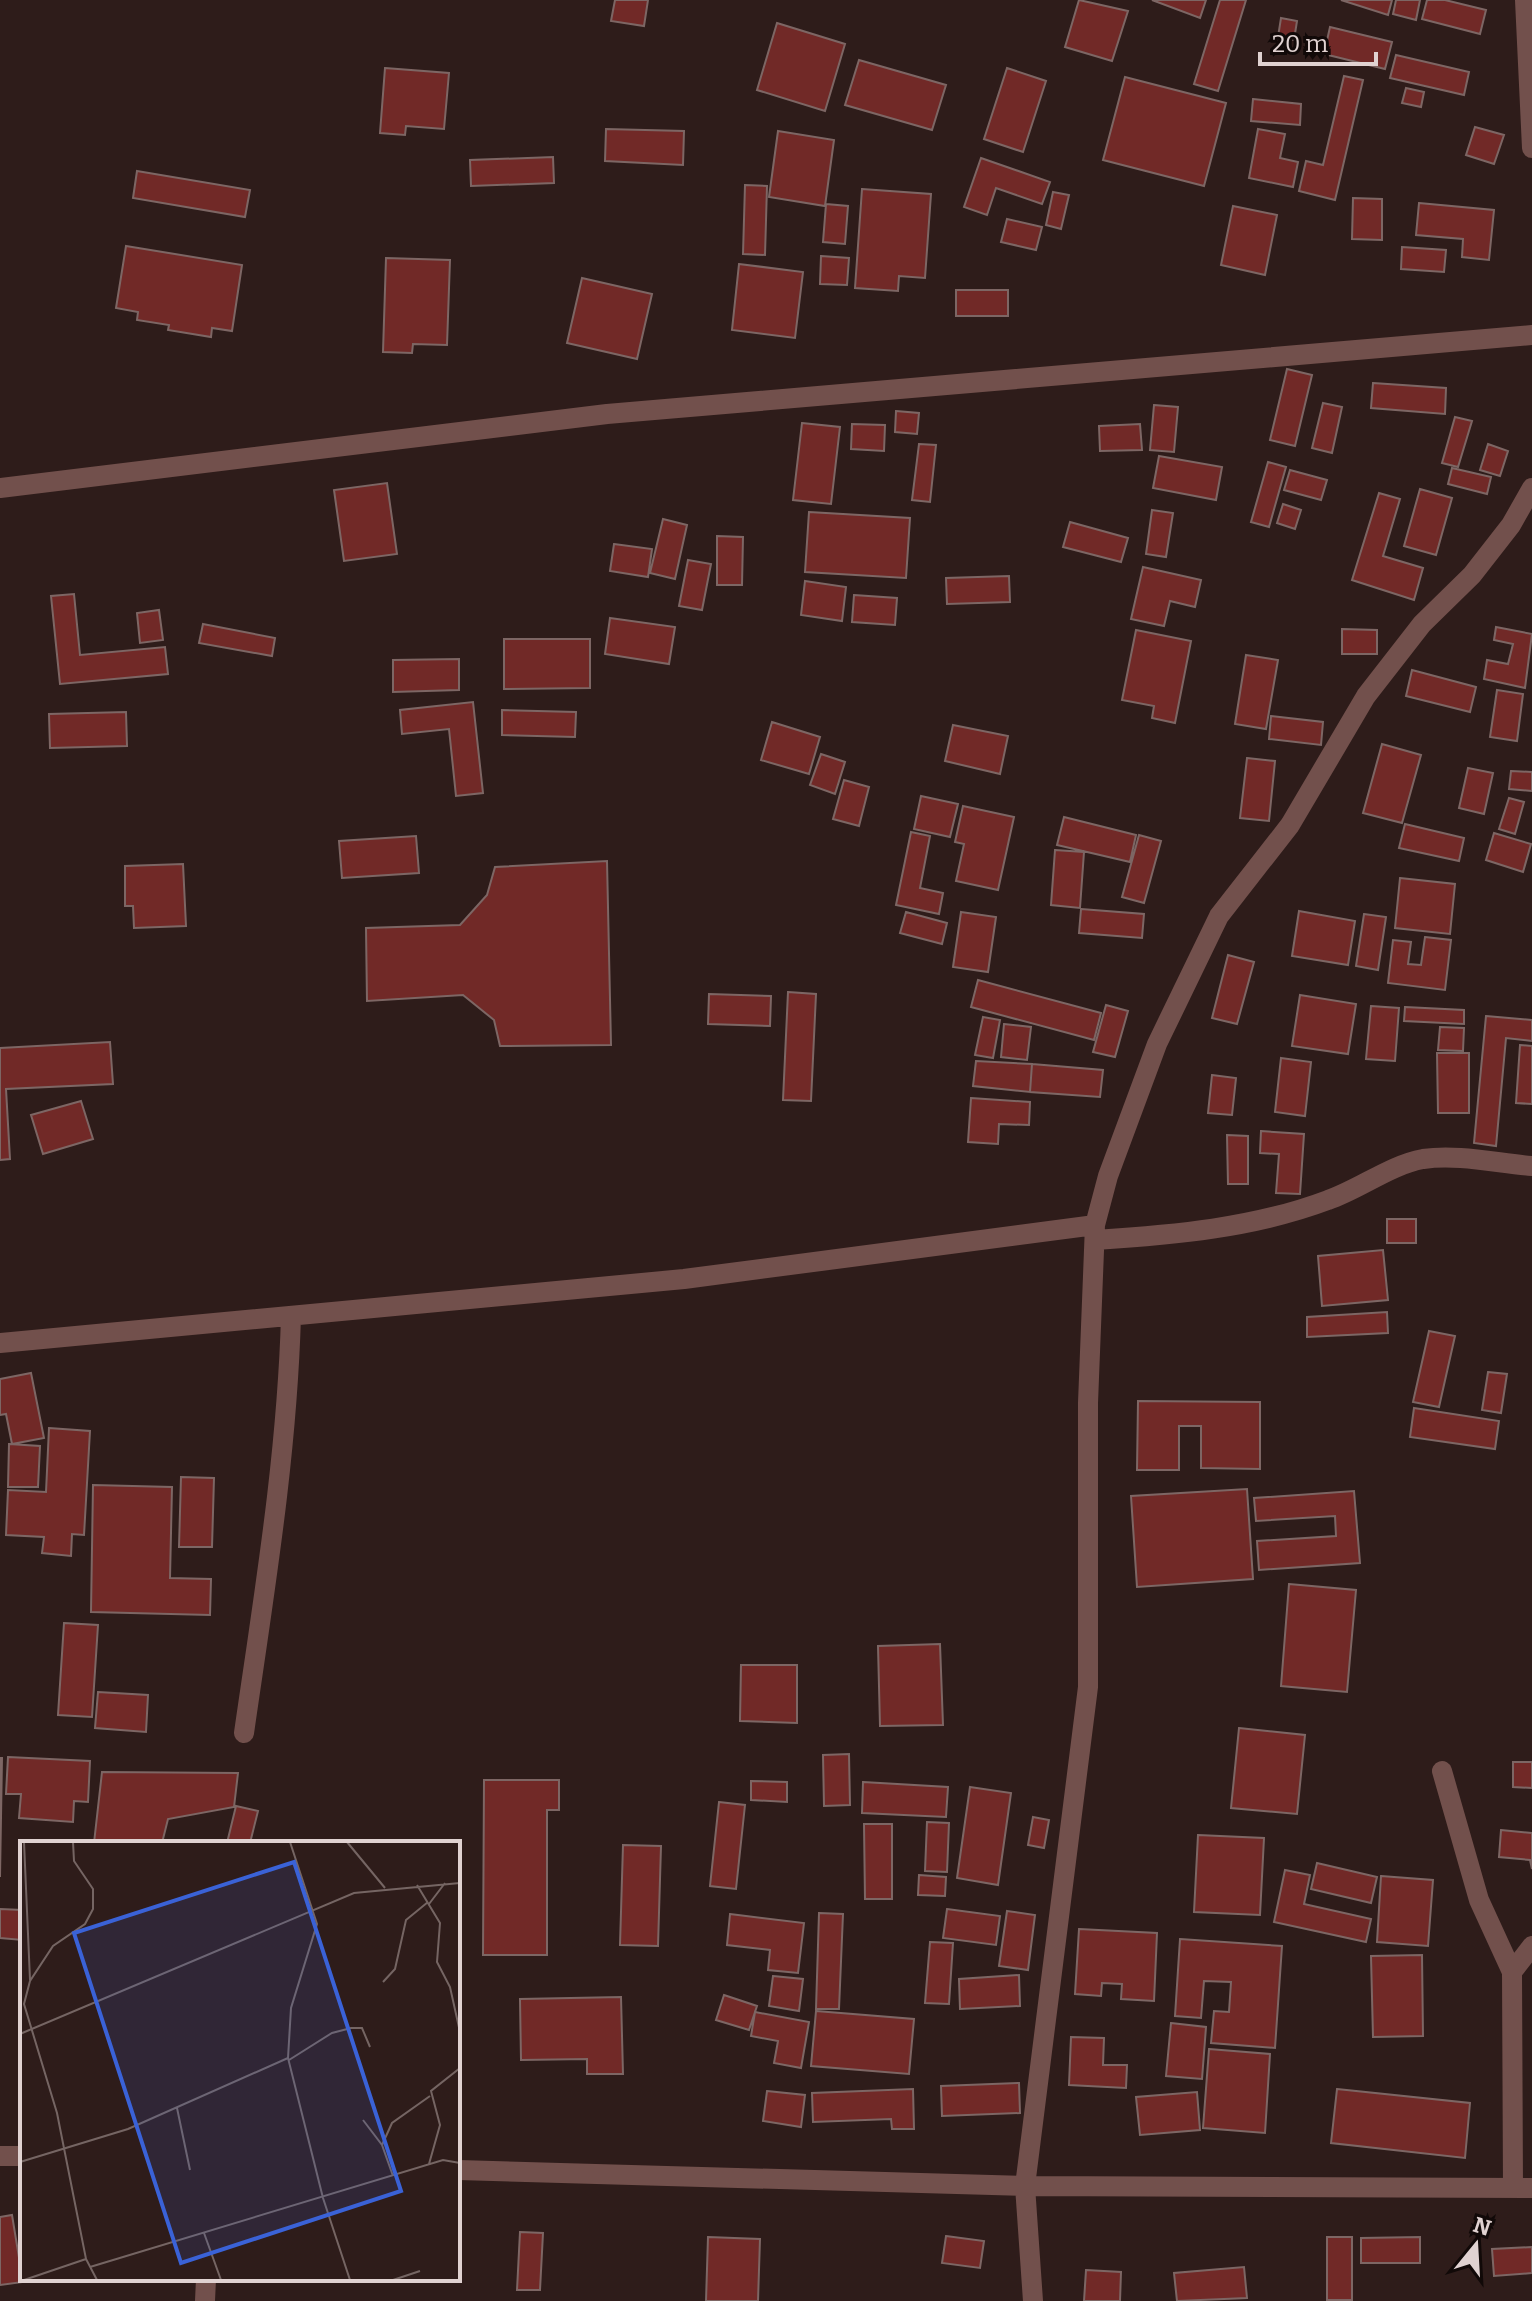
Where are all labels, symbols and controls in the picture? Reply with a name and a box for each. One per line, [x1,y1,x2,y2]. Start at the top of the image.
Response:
scale bar [1260,16,1376,66]
text: 20 m [1272,30,1328,58]
inset map [20,1841,460,2281]
north arrow [1436,2205,1516,2285]
text: N [1470,2211,1494,2242]

